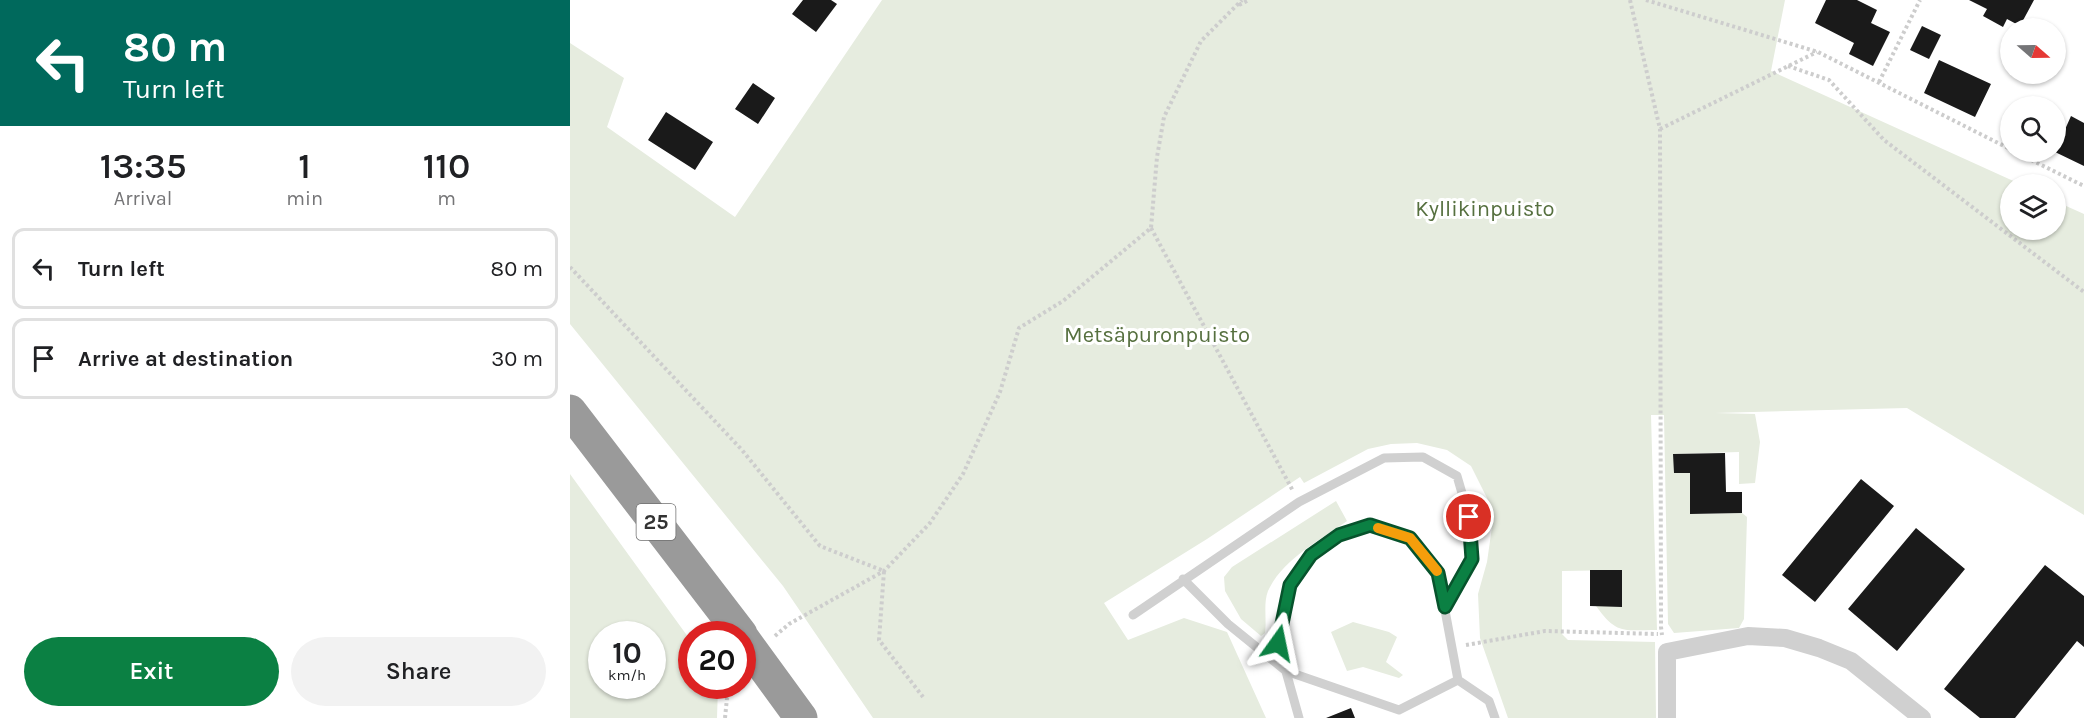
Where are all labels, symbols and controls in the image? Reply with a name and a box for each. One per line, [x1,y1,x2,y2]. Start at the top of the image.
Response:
north arrow [2000,18,2066,84]
map controls [2000,18,2066,240]
text: 80 m [123,22,227,72]
icon: left [24,24,102,102]
text: Turn left [123,73,224,105]
button: search [2000,96,2066,162]
text: 13:35 [100,145,187,187]
text: 1 [298,145,311,187]
text: 110 [423,145,470,187]
button: layers [2000,174,2066,240]
text: Arrival [114,187,172,210]
text: min [286,187,323,210]
text: m [437,187,456,210]
park label: Kyllikinpuisto [1415,196,1555,222]
icon: left [27,252,60,285]
text: Turn left [78,256,165,282]
text: 80 m [491,256,543,282]
park label: Metsäpuronpuisto [1064,322,1250,348]
icon: arrive [27,342,60,375]
text: Arrive at destination [78,346,293,372]
text: 30 m [491,346,543,372]
pin [1443,491,1494,542]
icon: arrive [1452,500,1485,533]
road number: 25 [636,504,676,540]
position arrow [1246,611,1310,675]
speed limit sign: 20 [678,621,756,699]
text: 10 [612,635,642,671]
button: Exit [24,637,279,706]
button: Share [291,637,546,706]
text: km/h [608,666,646,684]

